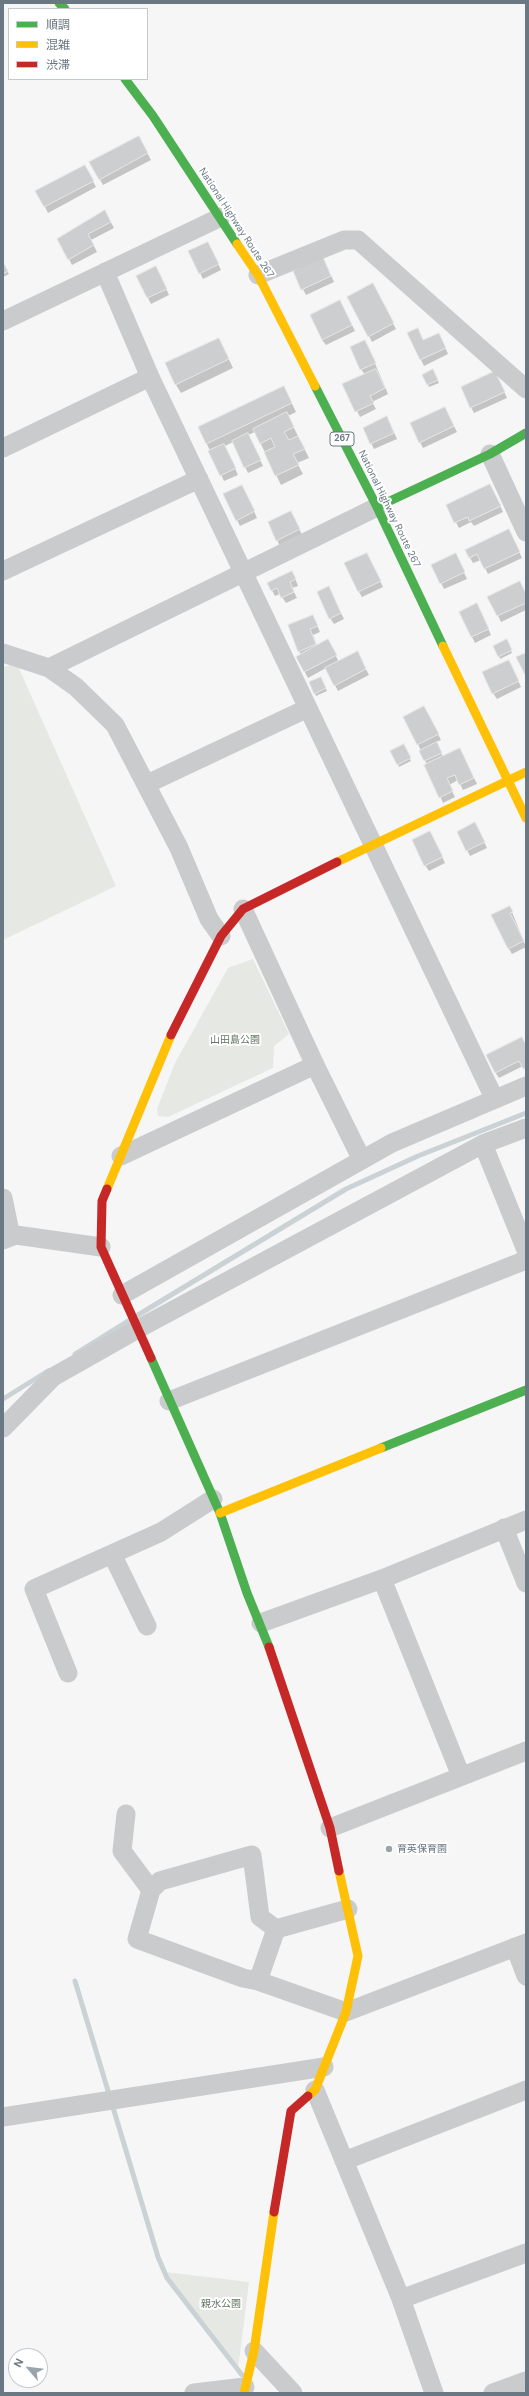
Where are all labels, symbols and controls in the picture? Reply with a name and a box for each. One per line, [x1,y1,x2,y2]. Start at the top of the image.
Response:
legend [8,8,148,80]
text: 順調 [46,17,70,33]
text: 混雑 [46,37,70,53]
text: 渋滞 [46,57,70,73]
street label: National Highway Route 267 [196,166,276,280]
road number: 267 [330,432,354,446]
street label: National Highway Route 267 [355,449,423,569]
park label: 山田島公園 [210,1034,260,1046]
place label: 育英保育園 [397,1843,447,1855]
marker: 育英保育園 [384,1844,394,1854]
park label: 親水公園 [201,2298,241,2310]
north arrow [8,2348,48,2388]
text: N [10,2356,26,2370]

